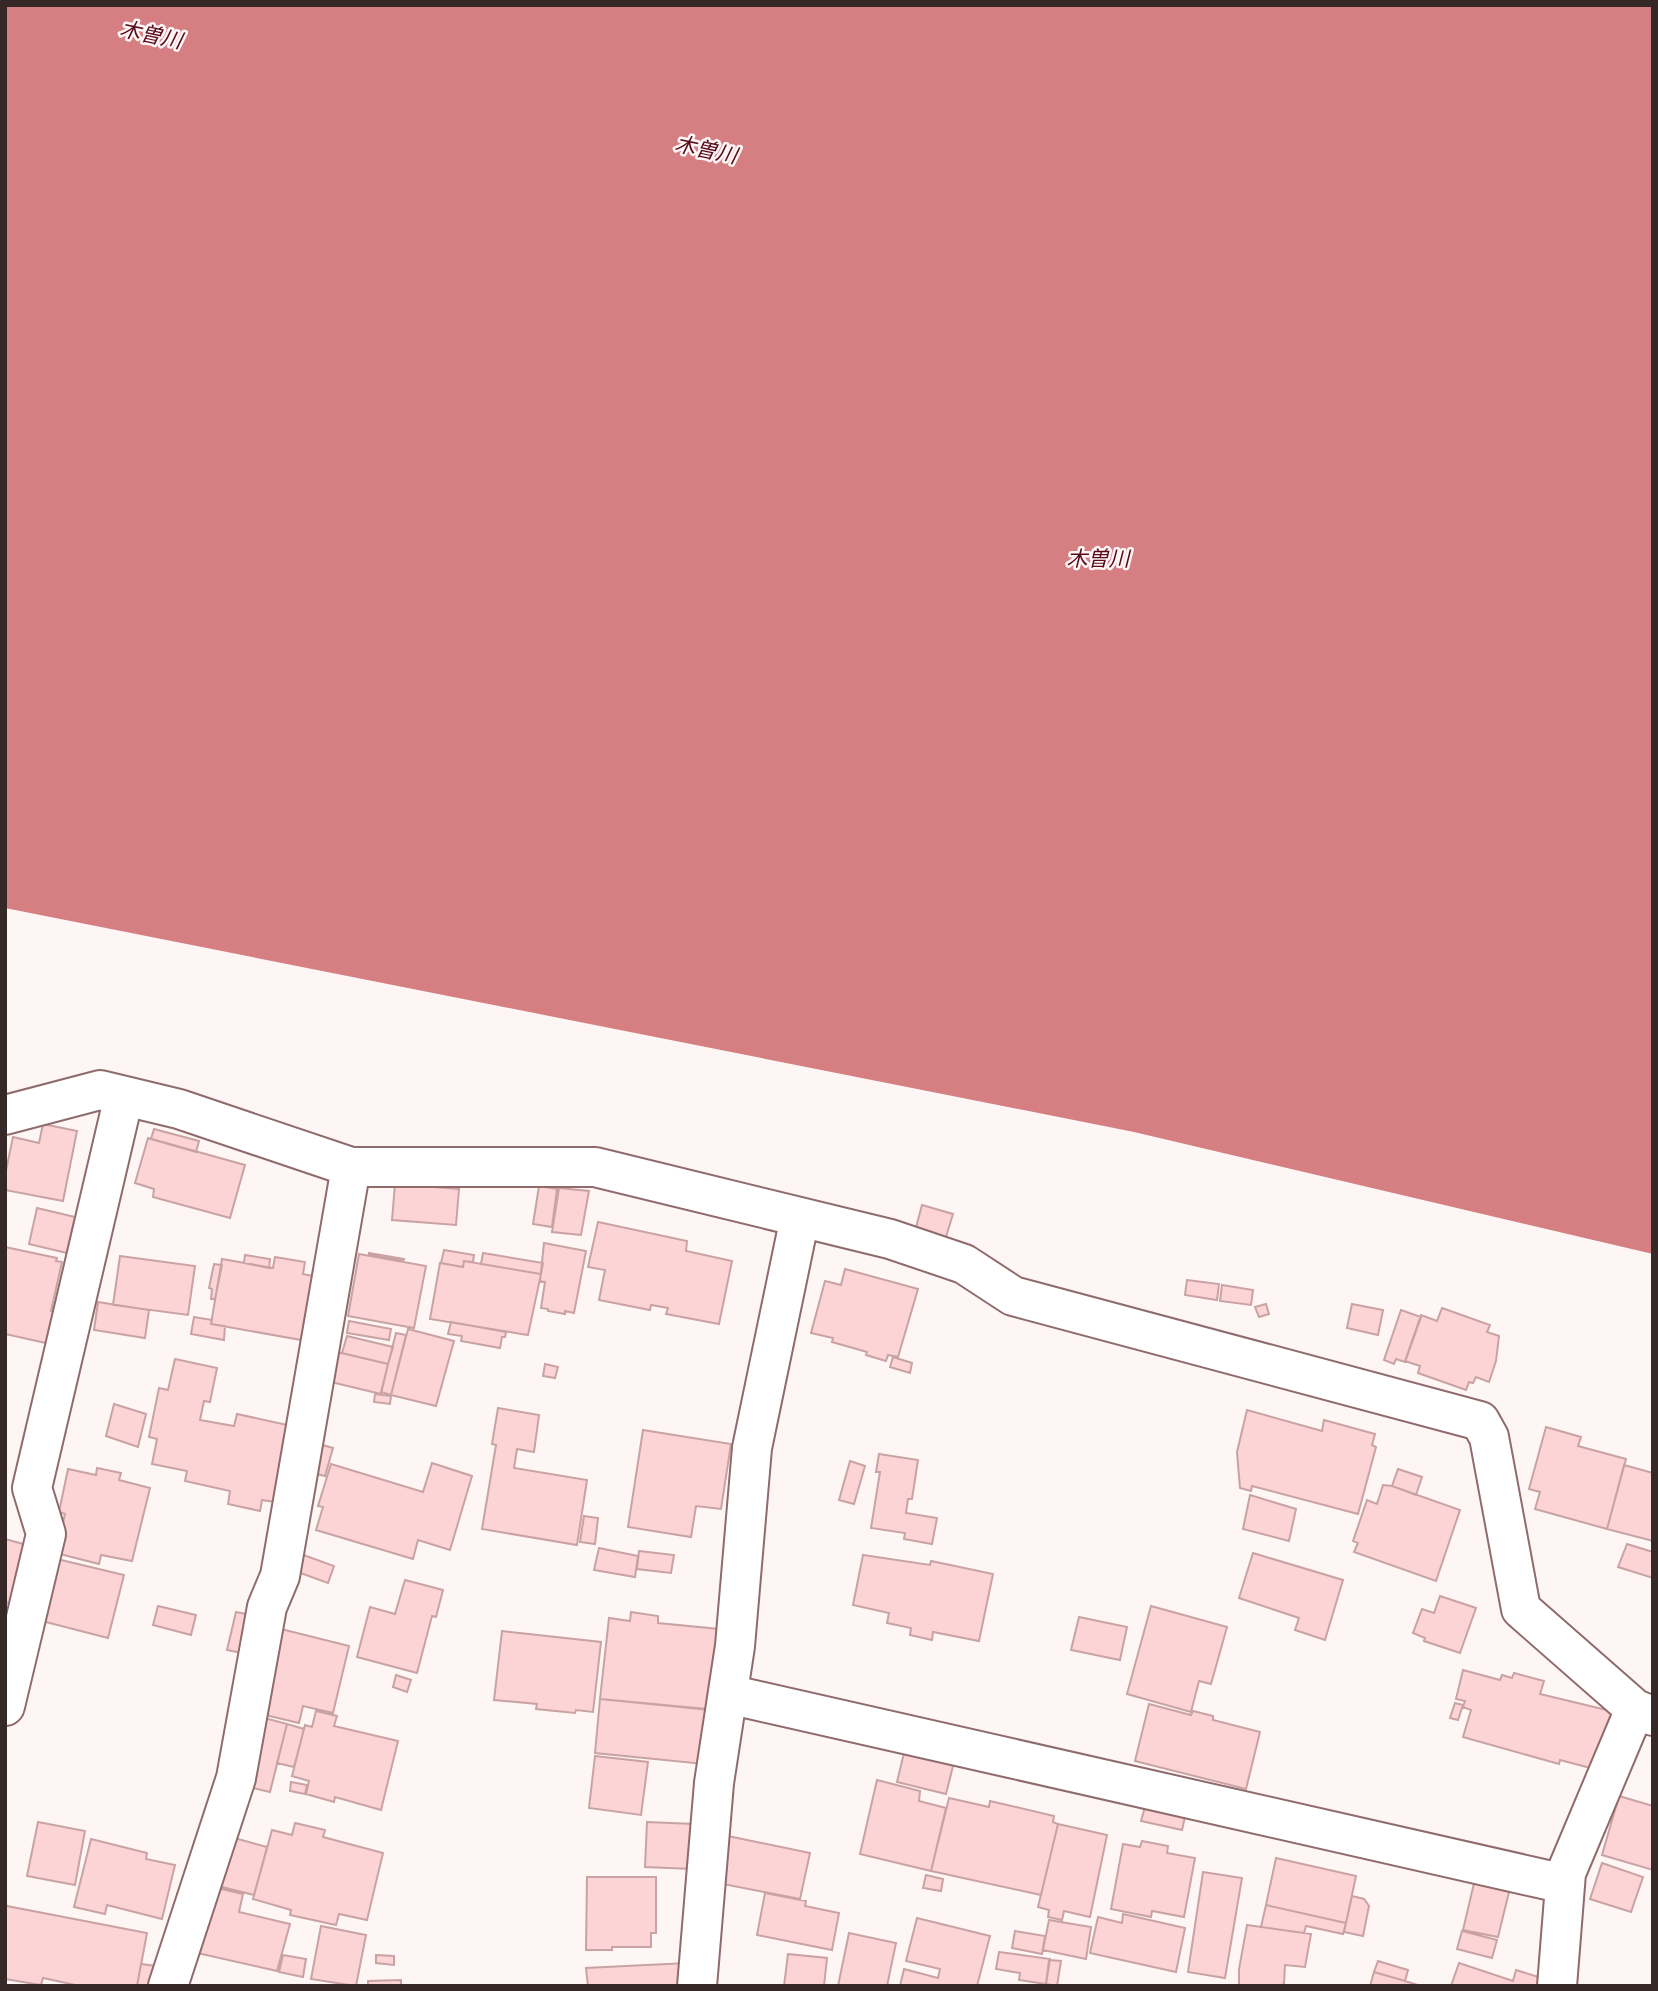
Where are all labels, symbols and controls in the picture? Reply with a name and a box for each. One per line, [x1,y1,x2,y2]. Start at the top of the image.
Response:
water label: 木曽川 [118,16,186,54]
water label: 木曽川 [673,131,741,169]
water label: 木曽川 [1067,546,1131,571]

